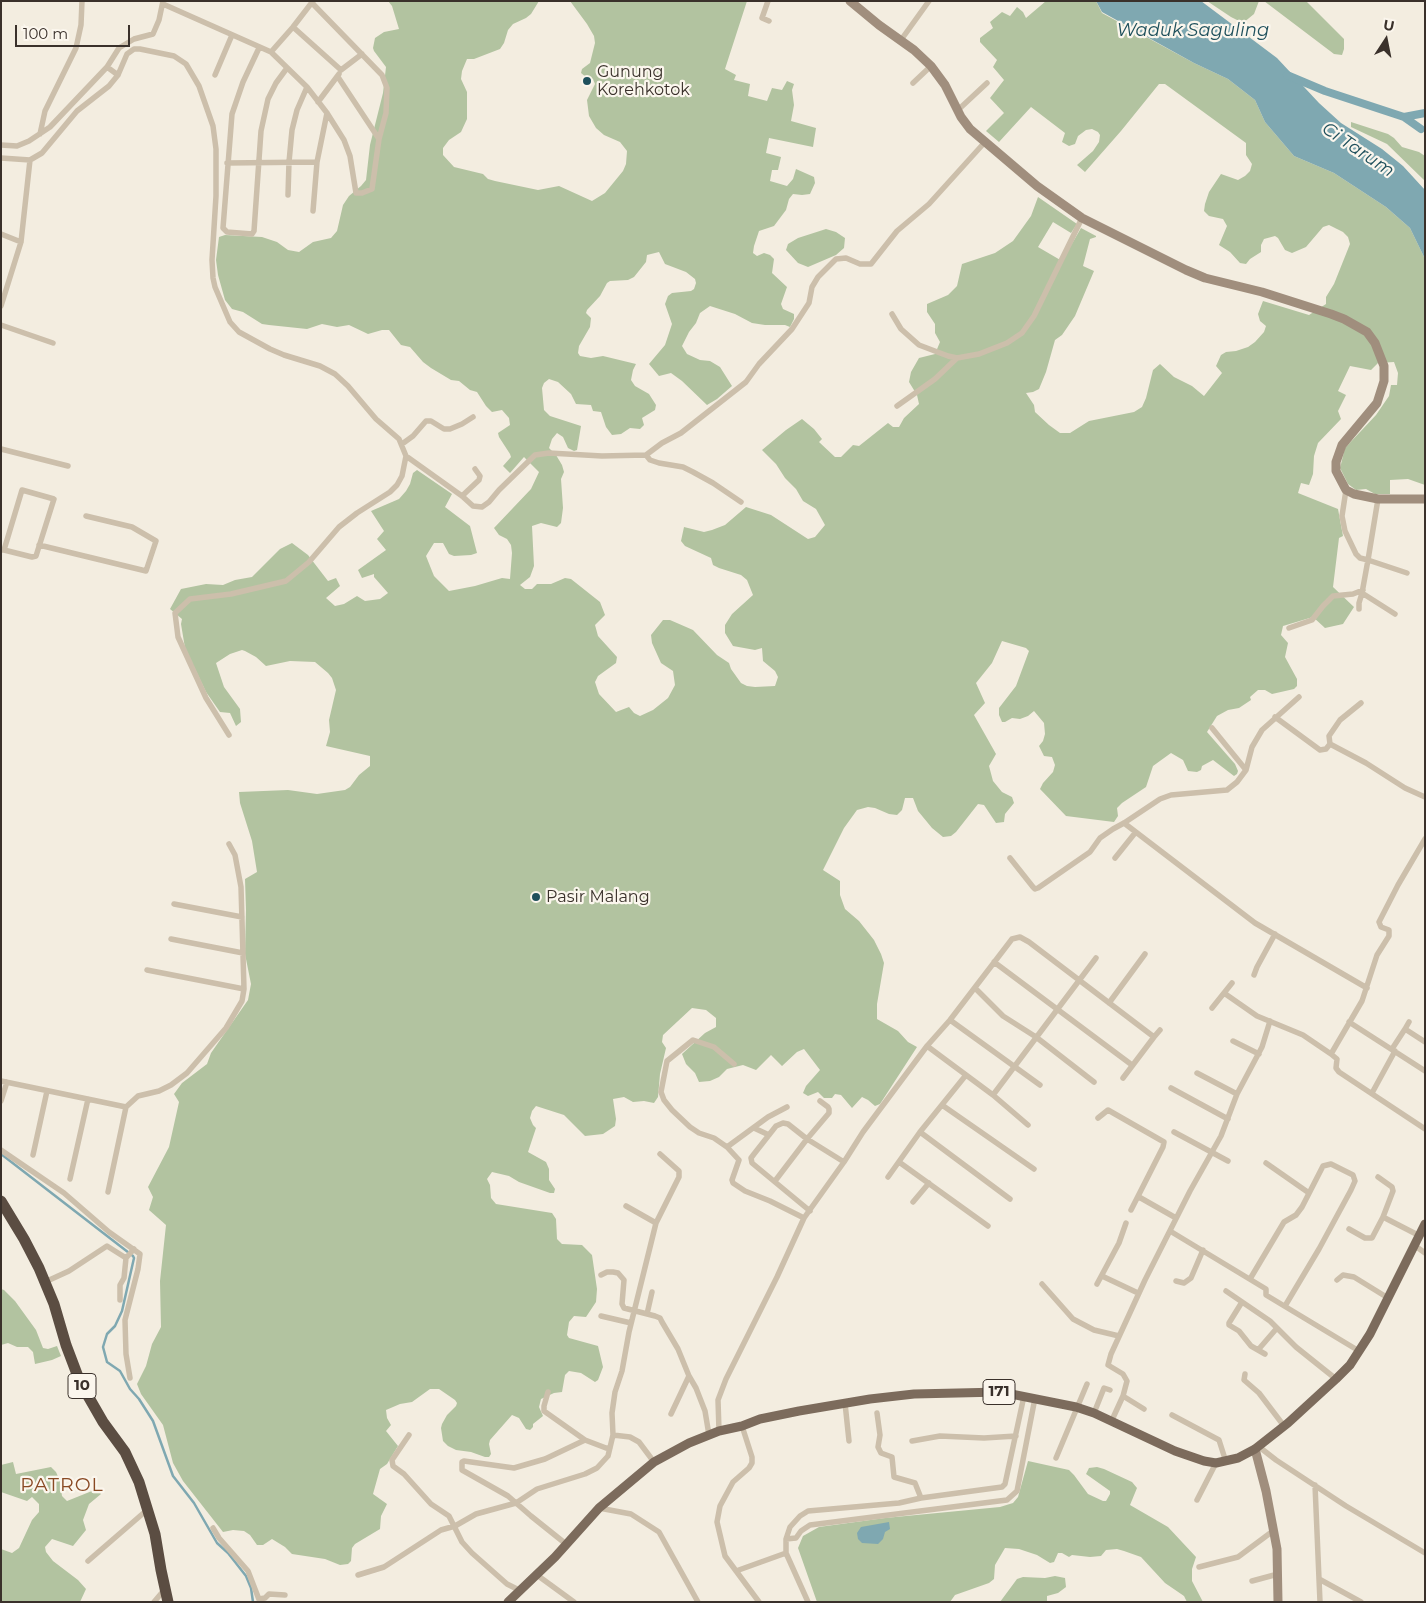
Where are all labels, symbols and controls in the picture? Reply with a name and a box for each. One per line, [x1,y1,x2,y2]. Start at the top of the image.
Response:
scale bar [18,15,132,47]
north arrow [1361,15,1411,65]
text: U [1382,15,1396,35]
water label: Waduk Saguling [1117,20,1269,42]
text: 100 m [23,24,68,43]
place label: Gunung Korehkotok [597,62,690,100]
marker: Gunung Korehkotok [581,75,593,87]
water label: Ci Tarum [1318,118,1398,182]
place label: Pasir Malang [546,887,650,907]
marker: Pasir Malang [530,891,542,903]
road number: 10 [68,1374,96,1398]
road number: 171 [983,1380,1015,1404]
district label: PATROL [19,1474,105,1496]

